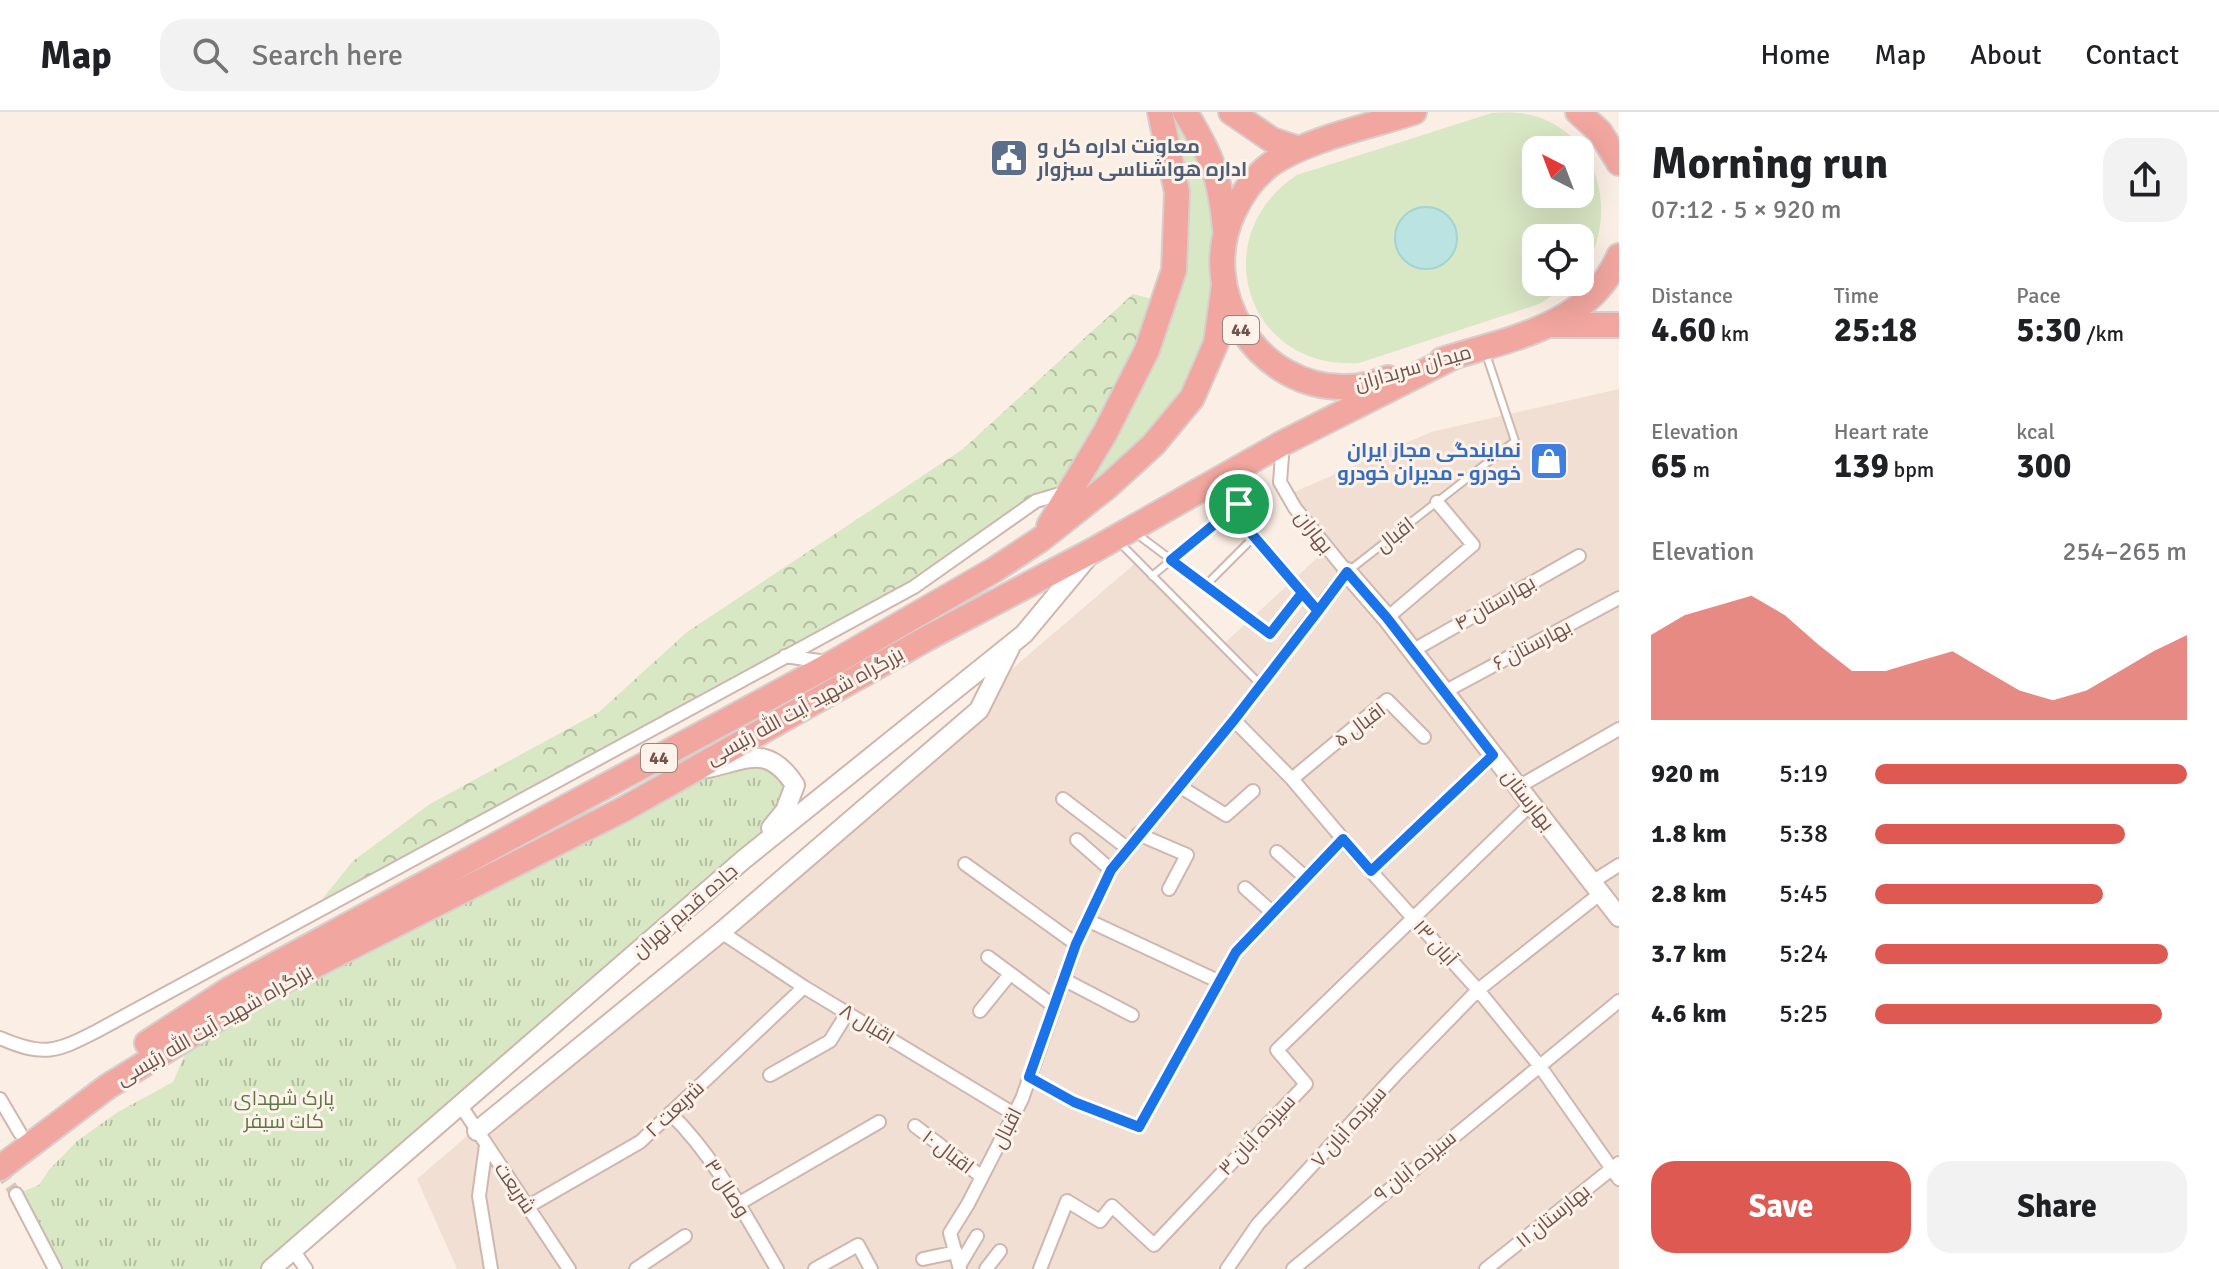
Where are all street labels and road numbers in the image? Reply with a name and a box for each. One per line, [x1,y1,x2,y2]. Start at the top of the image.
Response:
road number: 44 [1223,316,1259,344]
street label: میدان سربداران [1352,339,1474,397]
street label: بهاران [1289,505,1339,559]
street label: اقبال [1371,512,1419,558]
street label: بهارستان ۴ [1450,570,1540,636]
street label: بهارستان ۶ [1488,614,1576,676]
street label: بزرگراه شهید آیت الله رئیسی [701,640,908,771]
street label: اقبال ۵ [1329,698,1391,752]
road number: 44 [641,744,677,772]
street label: بهارستان [1496,764,1560,836]
street label: جاده قدیم تهران [627,858,744,964]
street label: ۱۳ آبان [1408,915,1463,972]
street label: بزرگراه شهید آیت الله رئیسی [111,958,316,1091]
street label: اقبال ۸ [835,998,899,1050]
street label: شریعت ۲ [640,1075,710,1143]
street label: سیزده آبان ۷ [1306,1081,1392,1173]
street label: سیزده آبان ۳ [1213,1089,1301,1181]
street label: اقبال [986,1103,1028,1153]
street label: اقبال ۱۰ [917,1124,979,1180]
street label: سیزده آبان ۹ [1369,1125,1461,1207]
street label: وصال ۳ [699,1154,755,1222]
street label: شریعت [489,1158,541,1218]
street label: بهارستان ۱۱ [1511,1179,1595,1253]

